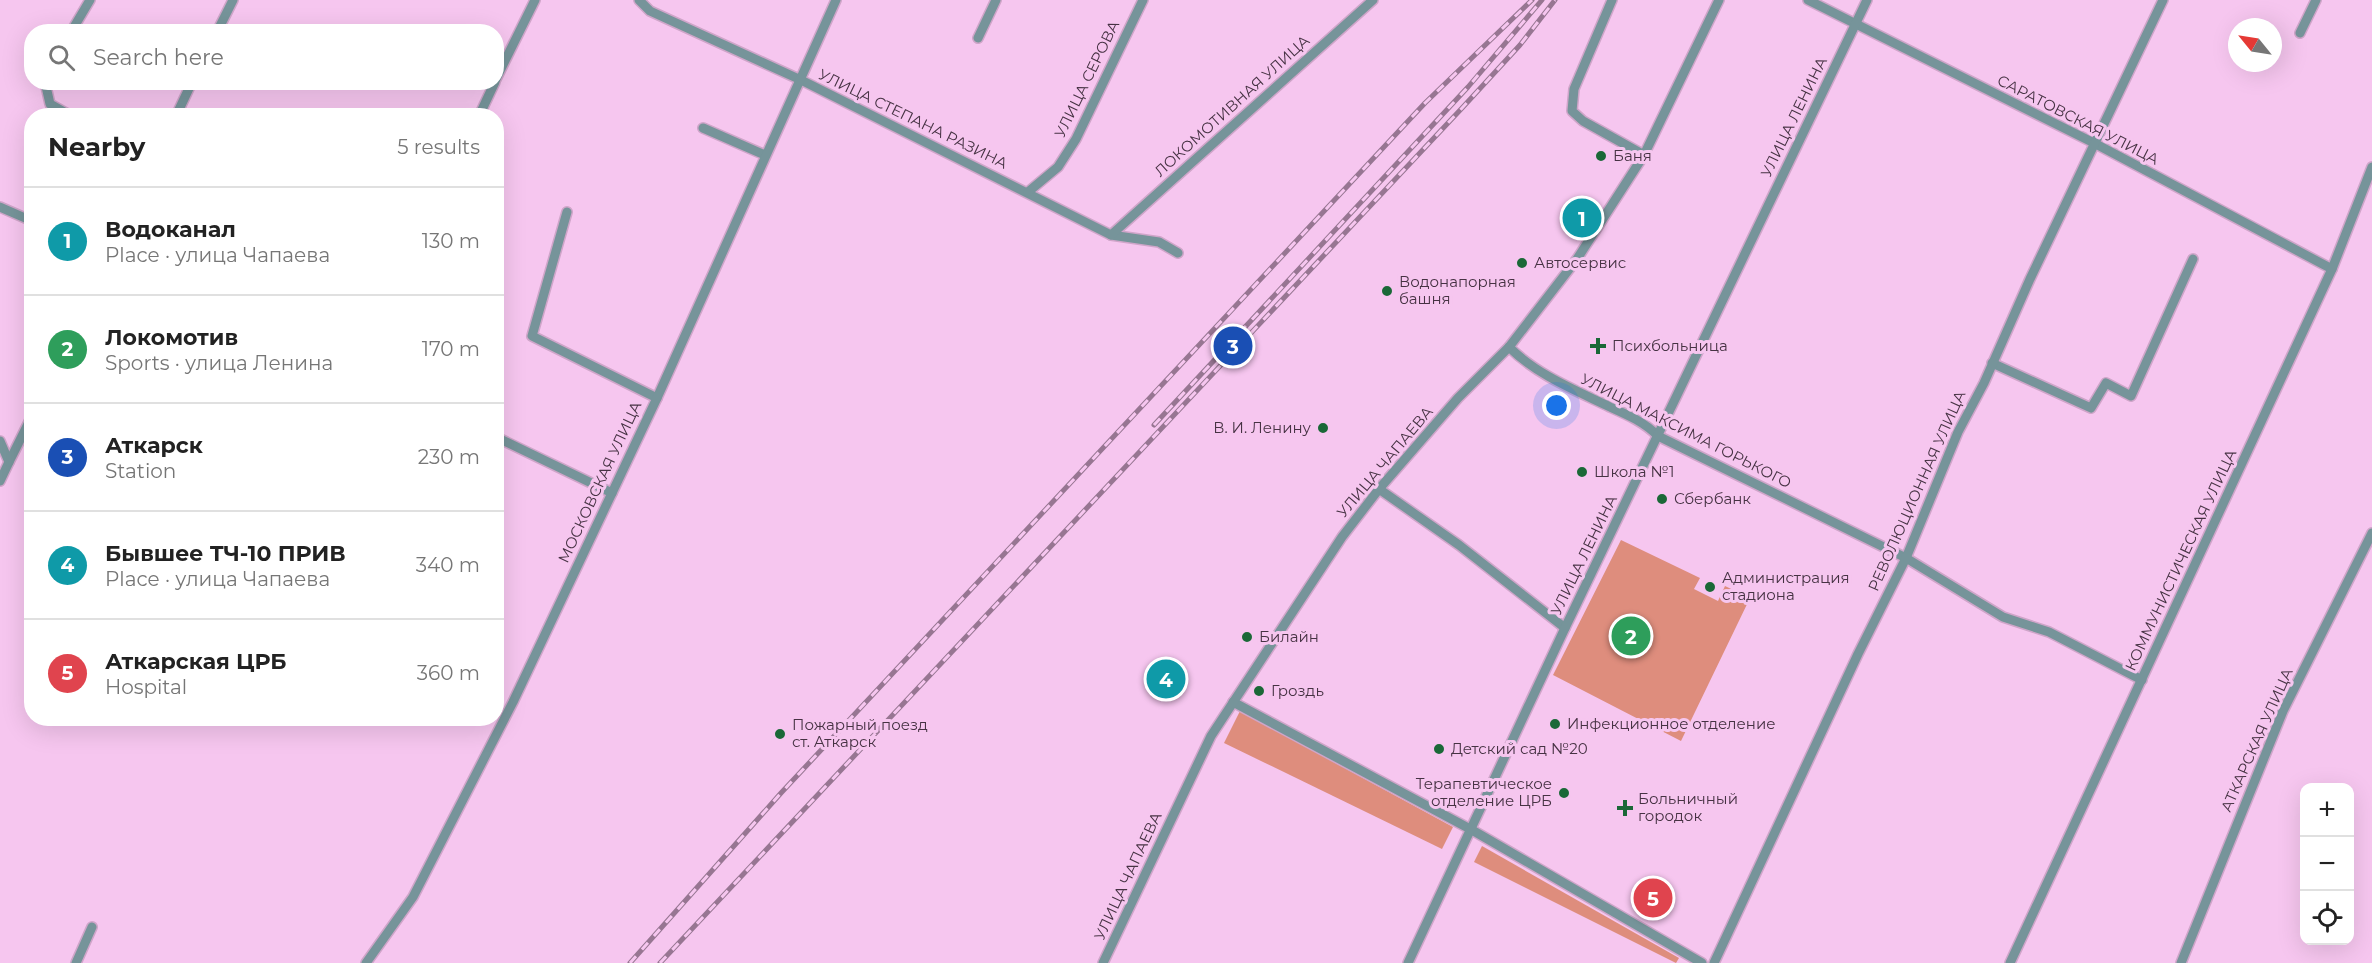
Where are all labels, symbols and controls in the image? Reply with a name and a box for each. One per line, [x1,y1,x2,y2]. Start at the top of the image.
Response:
street label: УЛИЦА СЕРОВА [1050,17,1123,140]
north arrow [2228,18,2282,72]
search box [24,24,504,90]
street label: ЛОКОМОТИВНАЯ УЛИЦА [1150,31,1313,180]
icon: search [45,41,78,74]
text: Search here [93,44,224,71]
street label: УЛИЦА ЛЕНИНА [1756,54,1831,180]
street label: УЛИЦА СТЕПАНА РАЗИНА [816,64,1011,173]
street label: САРАТОВСКАЯ УЛИЦА [1994,70,2162,169]
text: Nearby [48,131,145,163]
text: 5 results [397,135,480,159]
place label: Баня [1613,146,1652,165]
marker: Баня [1594,149,1608,163]
pin: 1 [1562,196,1602,240]
text: Водоканал [105,216,236,243]
text: 1 [64,229,71,253]
text: 130 m [422,229,480,253]
text: Place · улица Чапаева [105,243,330,267]
place label: Автосервис [1534,253,1626,272]
marker: Автосервис [1515,256,1529,270]
place label: Водонапорная башня [1399,272,1516,308]
marker: Водонапорная башня [1380,284,1394,298]
text: Локомотив [105,324,238,351]
pin: 3 [1214,324,1252,368]
place label: Психбольница [1612,336,1728,355]
text: 2 [62,337,73,361]
text: 170 m [422,337,480,361]
marker: Психбольница [1589,337,1607,355]
text: Sports · улица Ленина [105,351,333,375]
street label: УЛИЦА МАКСИМА ГОРЬКОГО [1578,369,1795,492]
street label: РЕВОЛЮЦИОННАЯ УЛИЦА [1864,388,1969,594]
your location [1542,391,1571,420]
street label: МОСКОВСКАЯ УЛИЦА [554,398,645,566]
street label: УЛИЦА ЧАПАЕВА [1333,402,1437,521]
place label: В. И. Ленину [1213,418,1312,437]
marker: В. И. Ленину [1316,421,1330,435]
text: Аткарск [105,432,203,459]
text: 3 [62,445,73,469]
text: 230 m [418,445,480,469]
street label: КОММУНИСТИЧЕСКАЯ УЛИЦА [2121,446,2240,674]
text: Station [105,459,176,483]
place label: Школа №1 [1594,462,1674,481]
marker: Школа №1 [1575,465,1589,479]
place label: Сбербанк [1674,489,1751,508]
street label: УЛИЦА ЛЕНИНА [1546,492,1621,618]
marker: Сбербанк [1655,492,1669,506]
text: Бывшее ТЧ-10 ПРИВ [105,540,346,567]
text: 4 [61,553,74,577]
text: 340 m [416,553,480,577]
text: Place · улица Чапаева [105,567,330,591]
place label: Администрация стадиона [1722,568,1850,604]
marker: Администрация стадиона [1703,580,1717,594]
pin: 2 [1612,614,1650,658]
place label: Билайн [1259,627,1319,646]
marker: Билайн [1240,630,1254,644]
text: Аткарская ЦРБ [105,648,286,675]
pin: 4 [1146,656,1186,702]
text: 5 [62,661,73,685]
text: 360 m [417,661,480,685]
street label: АТКАРСКАЯ УЛИЦА [2216,665,2297,815]
text: Hospital [105,675,187,699]
place label: Гроздь [1271,681,1324,700]
marker: Гроздь [1252,684,1266,698]
place label: Инфекционное отделение [1567,714,1776,733]
place label: Пожарный поезд ст. Аткарск [792,715,928,751]
marker: Инфекционное отделение [1548,717,1562,731]
marker: Пожарный поезд ст. Аткарск [773,727,787,741]
place label: Детский сад №20 [1451,739,1588,758]
marker: Детский сад №20 [1432,742,1446,756]
place label: Терапевтическое отделение ЦРБ [1416,774,1552,810]
map controls [2300,783,2354,945]
button: + [2300,783,2354,837]
marker: Терапевтическое отделение ЦРБ [1557,786,1571,800]
place label: Больничный городок [1638,789,1738,825]
marker: Больничный городок [1616,799,1634,817]
street label: УЛИЦА ЧАПАЕВА [1090,809,1166,943]
button: − [2300,837,2354,891]
pin: 5 [1634,876,1672,920]
button: locate [2300,891,2354,945]

